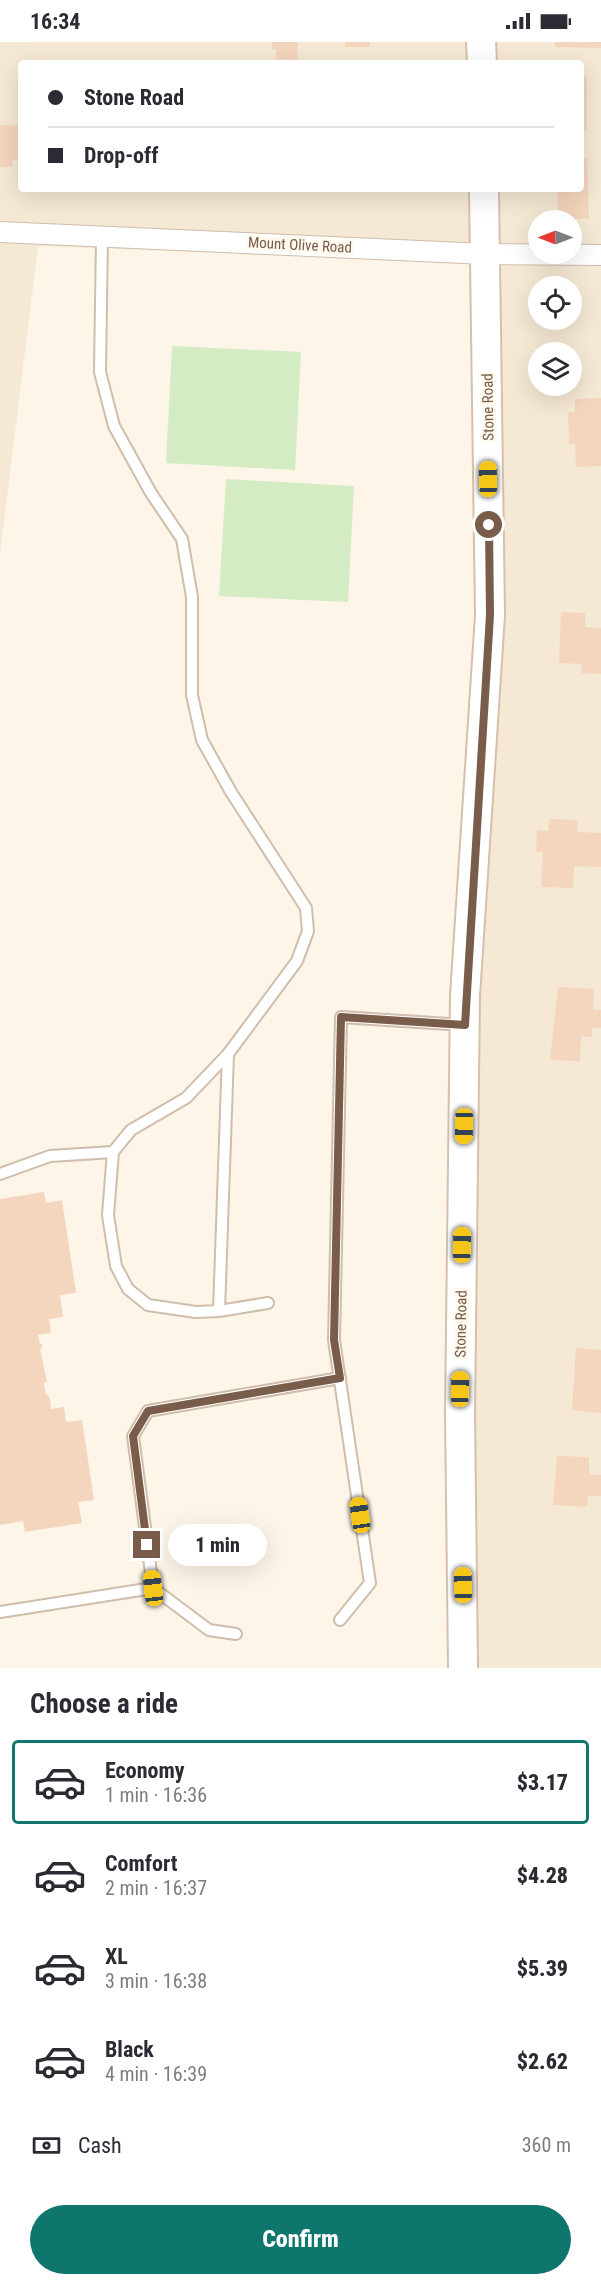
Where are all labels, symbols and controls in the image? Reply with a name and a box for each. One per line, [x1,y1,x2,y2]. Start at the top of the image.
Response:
text: 16:34 [30,9,81,34]
text: Stone Road [84,85,184,110]
text: Drop-off [84,143,158,168]
north arrow [528,210,582,264]
map controls [528,210,582,396]
street label: Mount Olive Road [248,233,352,257]
button: locate [528,276,582,330]
button: layers [528,342,582,396]
street label: Stone Road [478,373,498,441]
car [479,461,497,497]
route start [475,511,502,538]
car [455,1108,473,1144]
car [453,1227,471,1263]
street label: Stone Road [451,1290,471,1358]
car [451,1371,469,1407]
car [349,1496,371,1534]
callout: 1 min [168,1524,267,1566]
route end [133,1531,160,1558]
text: 1 min [195,1533,240,1557]
car [454,1567,472,1603]
car [142,1569,164,1607]
text: Choose a ride [30,1688,178,1720]
icon: car [33,1755,87,1809]
text: Economy [105,1758,185,1783]
text: $3.17 [517,1770,568,1795]
text: 1 min · 16:36 [105,1783,207,1807]
icon: car [33,1848,87,1902]
text: Comfort [105,1851,178,1876]
text: $4.28 [517,1863,568,1888]
text: 2 min · 16:37 [105,1876,207,1900]
icon: car [33,1941,87,1995]
text: XL [105,1944,128,1969]
text: $5.39 [517,1956,568,1981]
text: 3 min · 16:38 [105,1969,207,1993]
icon: car [33,2034,87,2088]
text: Black [105,2037,154,2062]
text: $2.62 [517,2049,568,2074]
text: 4 min · 16:39 [105,2062,207,2086]
icon: cash [30,2129,63,2162]
text: Cash [78,2133,122,2158]
text: 360 m [522,2133,571,2157]
button: Confirm [30,2205,571,2274]

